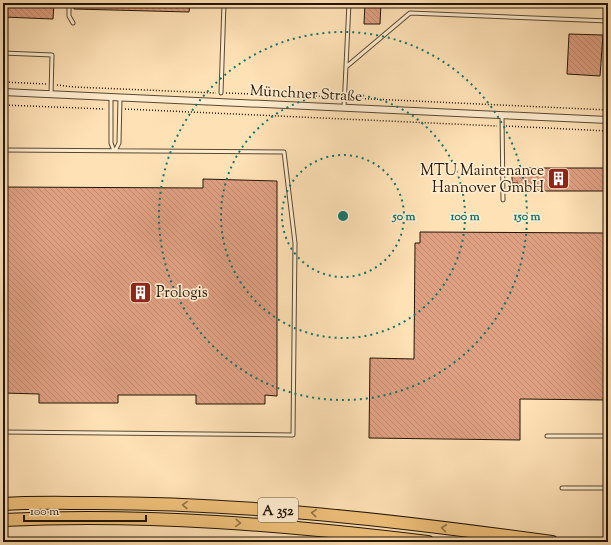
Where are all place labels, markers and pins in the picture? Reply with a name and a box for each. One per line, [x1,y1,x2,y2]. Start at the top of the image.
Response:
place label: MTU Maintenance Hannover GmbH [420,161,544,199]
building icon: MTU Maintenance Hannover GmbH [546,166,572,192]
centre of rings [336,209,350,223]
building icon: Prologis [127,279,153,305]
place label: Prologis [156,283,208,304]

